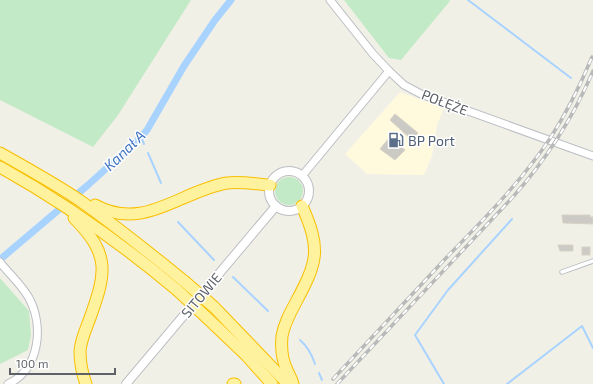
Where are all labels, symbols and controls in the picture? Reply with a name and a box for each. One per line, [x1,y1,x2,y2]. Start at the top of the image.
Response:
street label: POŁĘŻE [419,85,471,119]
water label: Kanał A [100,126,148,174]
fuel station icon: BP Port [387,131,405,149]
place label: BP Port [408,132,455,149]
street label: SITOWIE [177,269,225,321]
scale bar [10,350,115,376]
text: 100 m [16,356,48,370]

